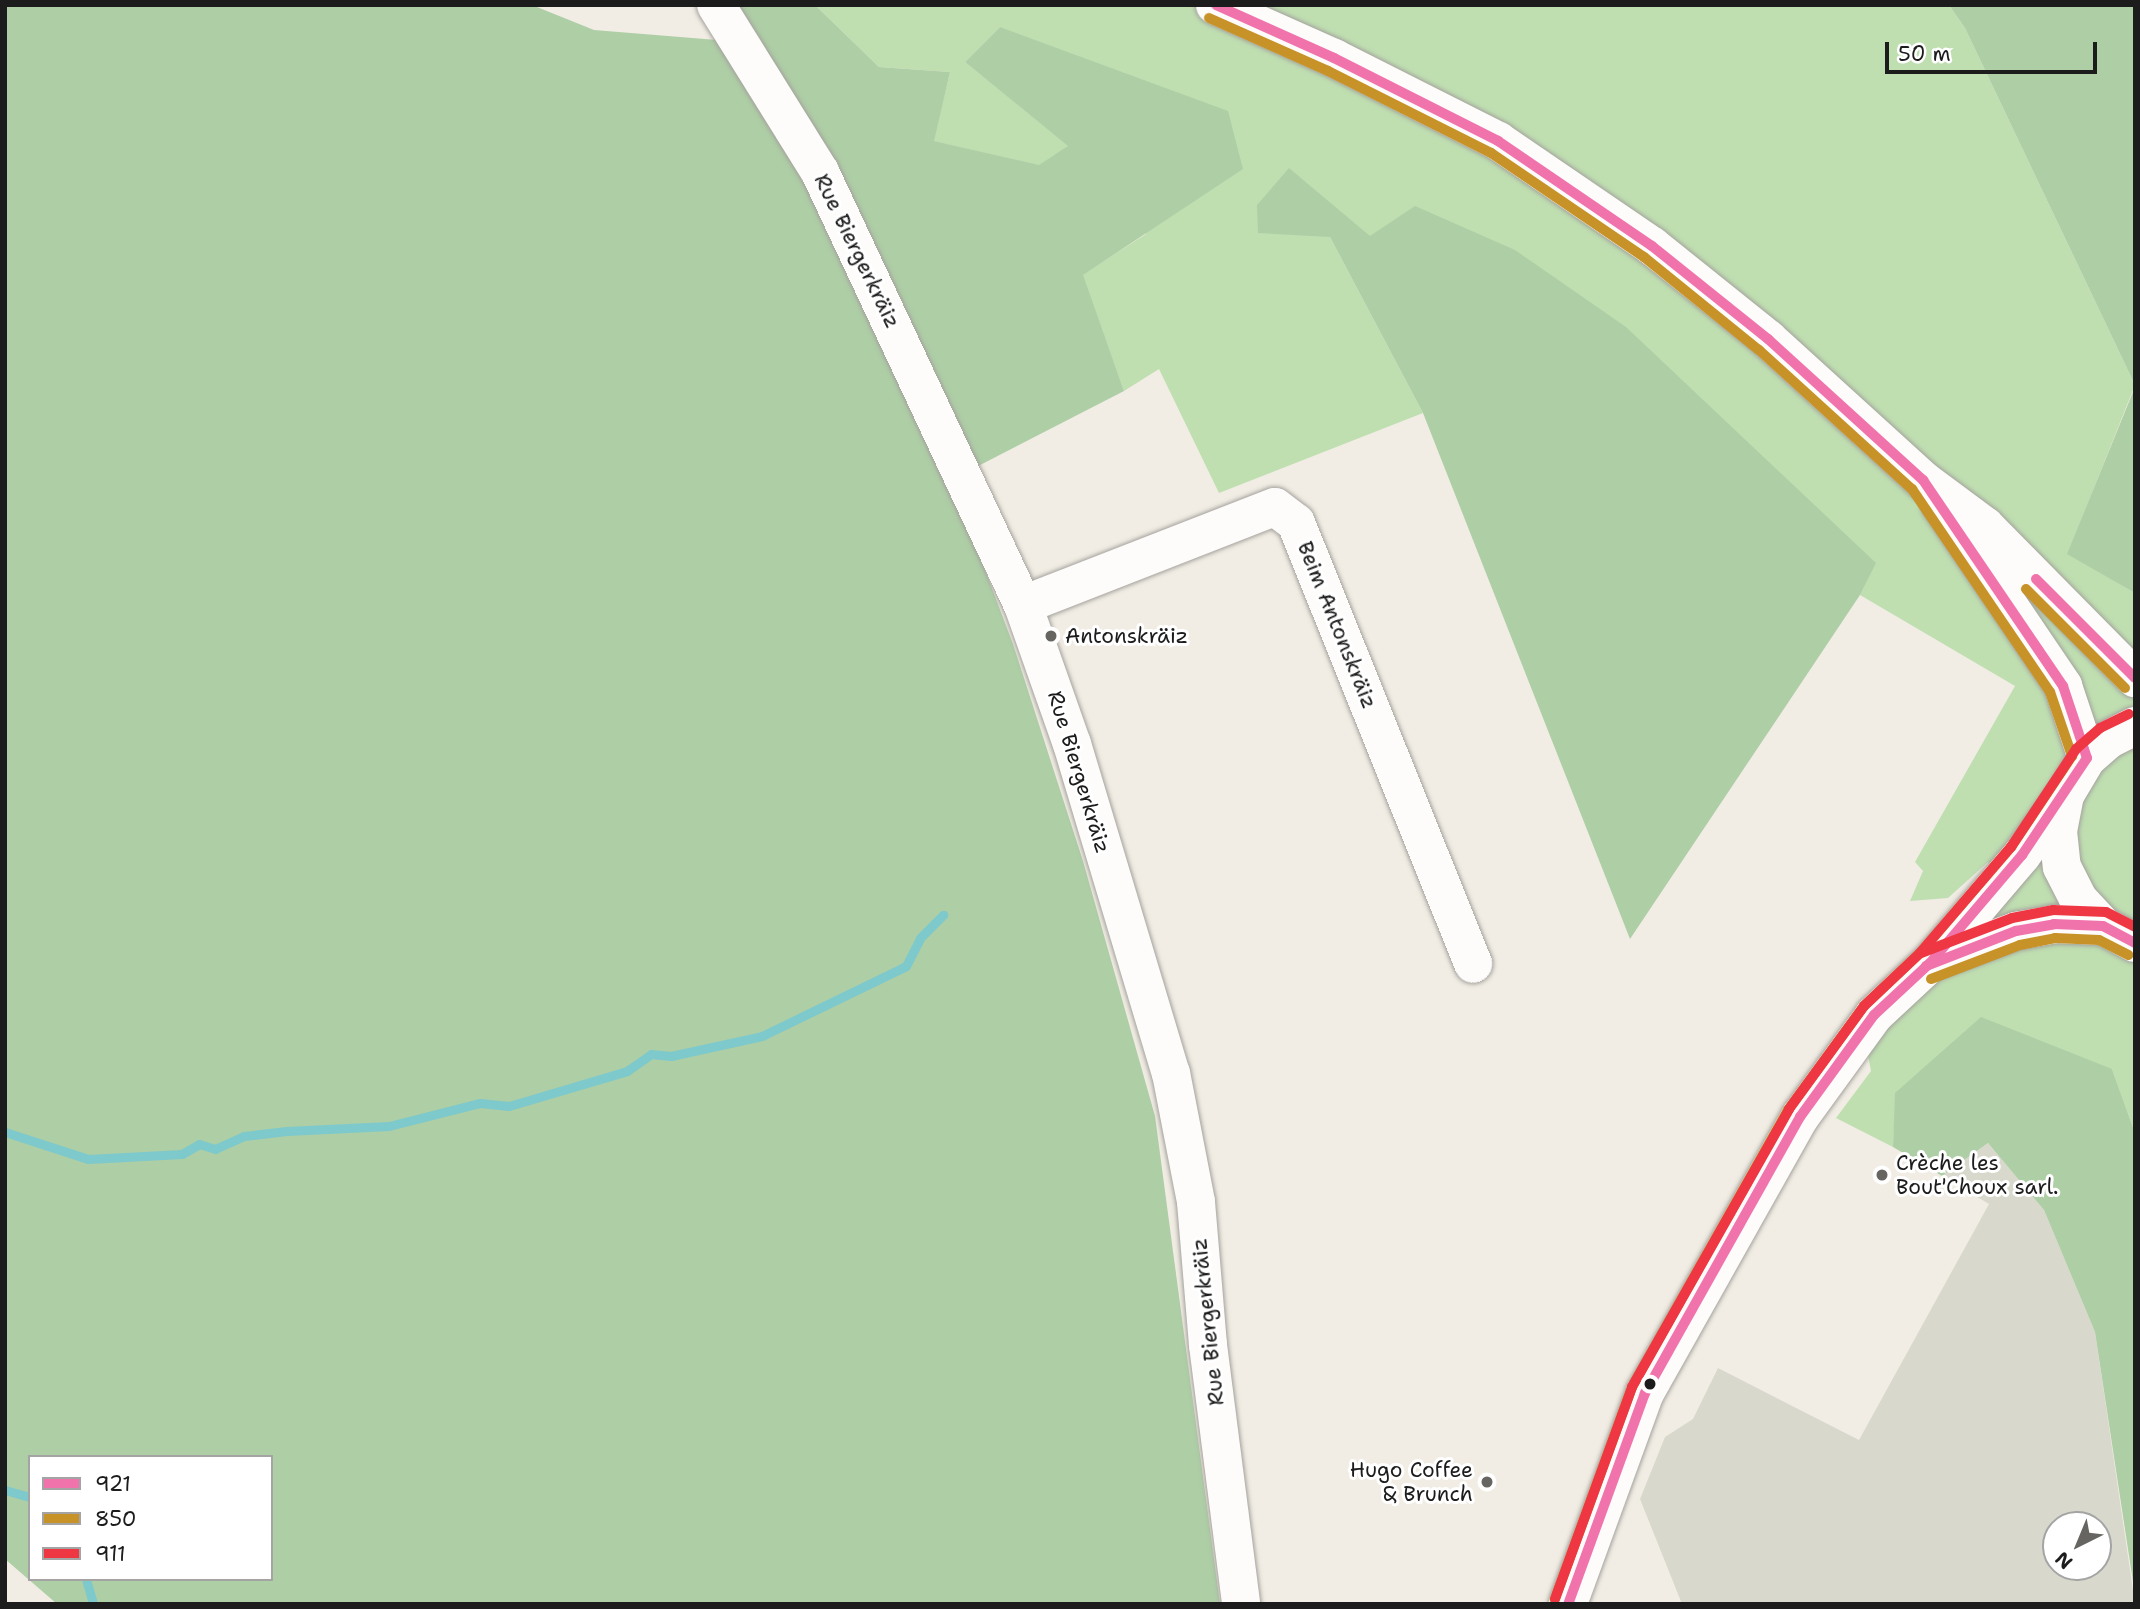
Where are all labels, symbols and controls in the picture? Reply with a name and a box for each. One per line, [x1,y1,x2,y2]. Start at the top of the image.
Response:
scale bar [1888,28,2100,72]
text: 50 m [1898,40,1951,68]
street label: Rue Biergerkräiz [809,170,905,332]
street label: Beim Antonskräiz [1292,538,1382,712]
place label: Antonskräiz [1065,623,1188,649]
marker: Antonskräiz [1043,628,1059,644]
street label: Rue Biergerkräiz [1042,688,1116,856]
place label: Crèche les Bout'Choux sarl. [1896,1150,2058,1200]
marker: Crèche les Bout'Choux sarl. [1874,1167,1890,1183]
street label: Rue Biergerkräiz [1187,1237,1229,1407]
unlabelled marker [1643,1377,1657,1391]
legend [28,1455,273,1581]
place label: Hugo Coffee & Brunch [1350,1457,1473,1507]
text: 921 [95,1470,131,1498]
marker: Hugo Coffee & Brunch [1479,1474,1495,1490]
text: 850 [95,1505,137,1533]
north arrow [2042,1511,2112,1581]
text: 911 [95,1540,126,1568]
text: N [2050,1546,2078,1575]

